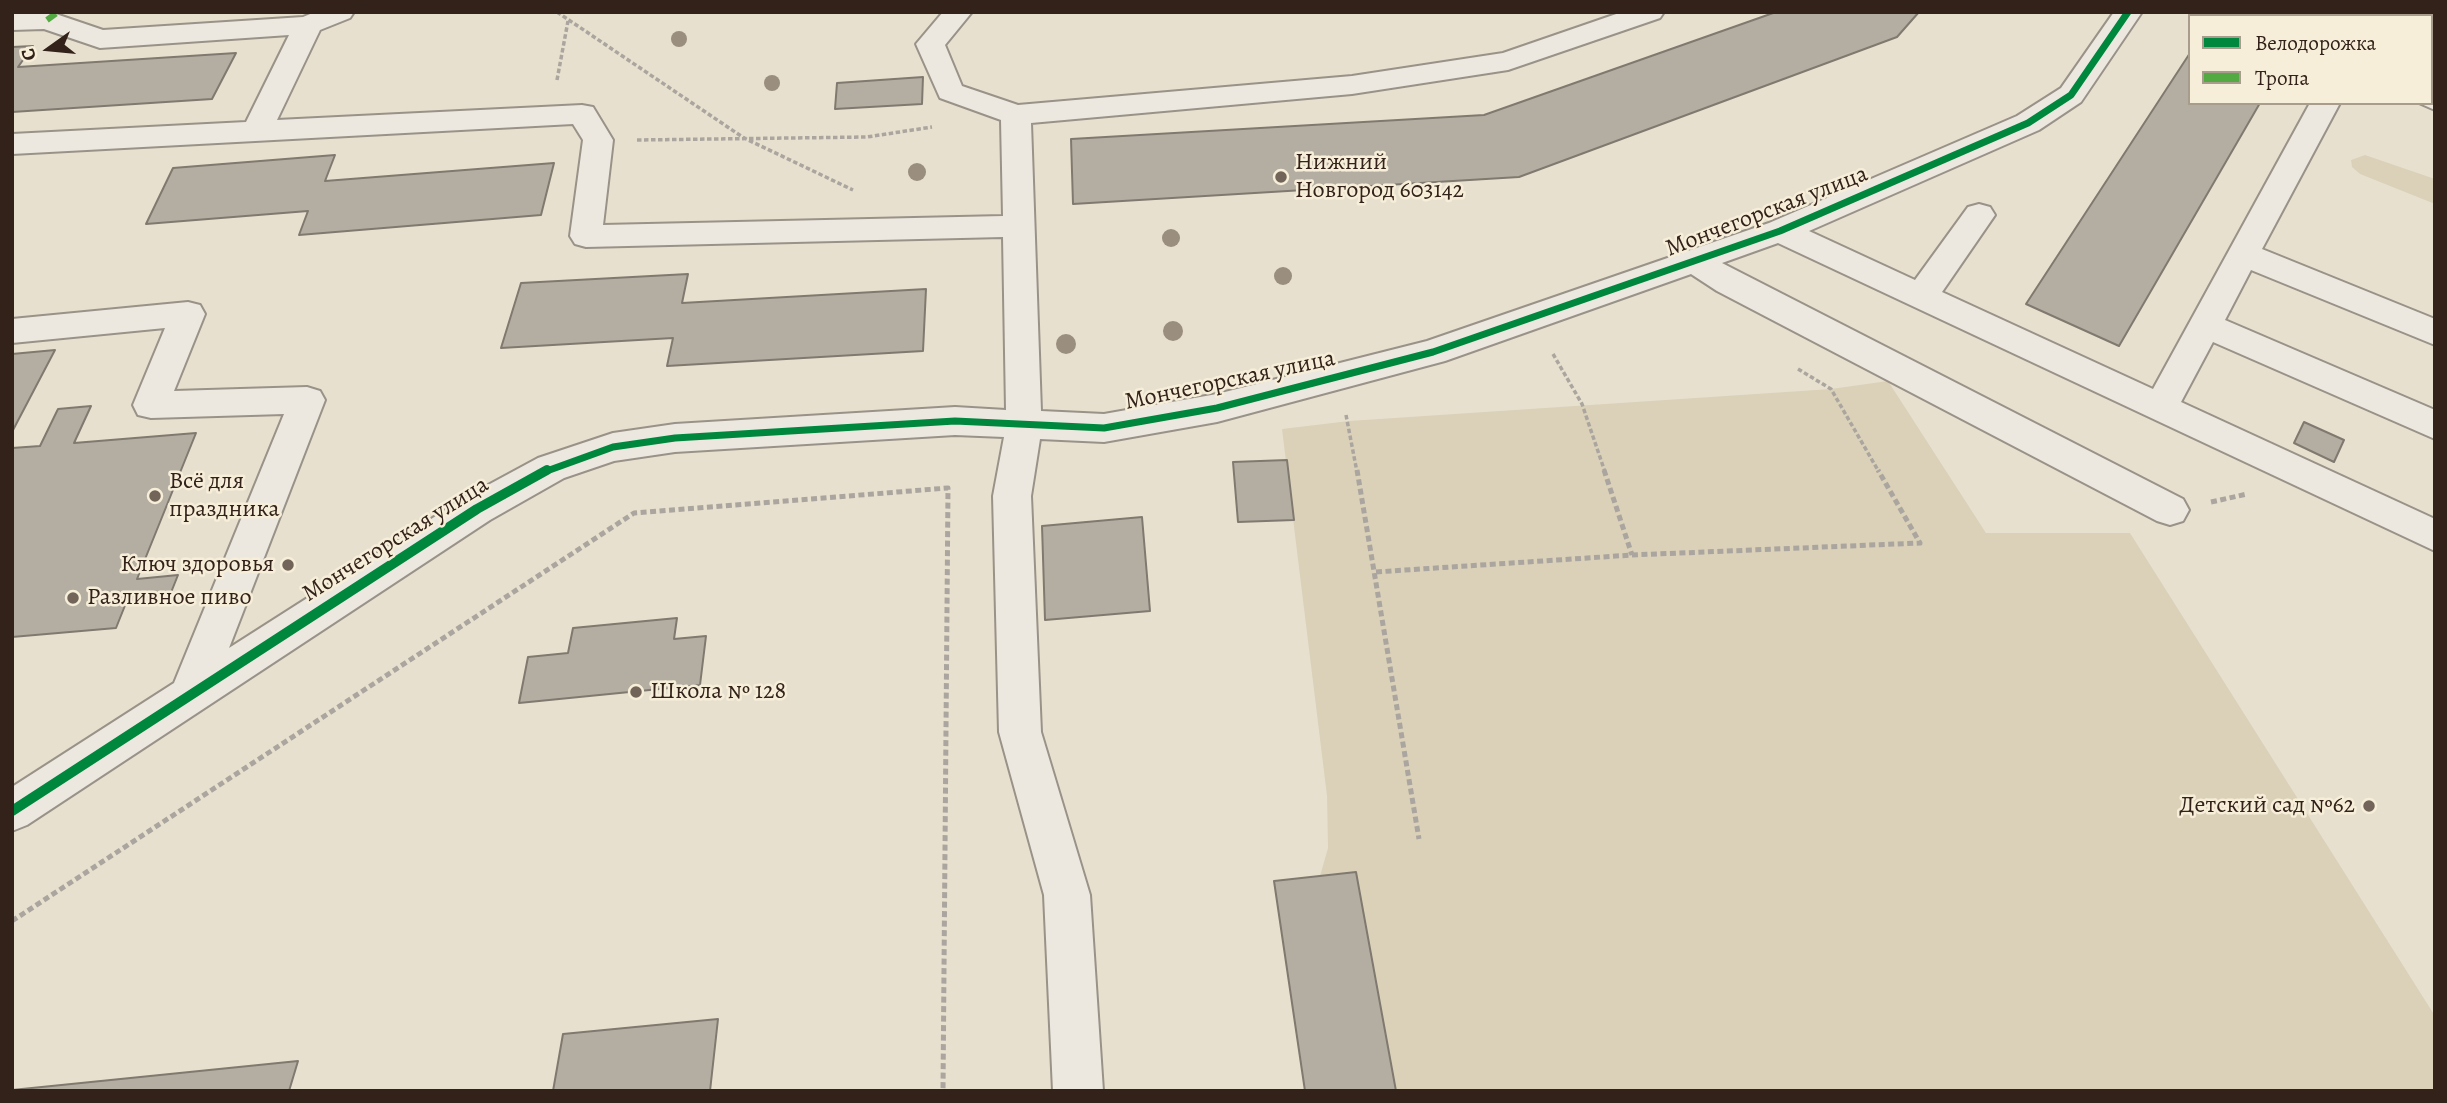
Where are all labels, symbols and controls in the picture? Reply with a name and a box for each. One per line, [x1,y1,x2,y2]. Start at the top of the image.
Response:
north arrow [14,14,84,84]
legend [2188,14,2433,105]
text: Велодорожка [2255,29,2376,57]
text: С [15,45,43,63]
text: Тропа [2255,64,2309,92]
place label: Нижний Новгород 603142 [1295,149,1464,205]
street label: Мончегорская улица [1662,160,1872,264]
marker: Нижний Новгород 603142 [1273,169,1289,185]
street label: Мончегорская улица [1122,345,1338,417]
place label: Всё для праздника [169,468,279,524]
street label: Мончегорская улица [298,471,494,609]
marker: Всё для праздника [147,488,163,504]
place label: Ключ здоровья [120,551,274,579]
marker: Ключ здоровья [280,557,296,573]
place label: Разливное пиво [87,584,252,612]
marker: Разливное пиво [65,590,81,606]
place label: Школа № 128 [650,678,786,706]
marker: Школа № 128 [628,684,644,700]
place label: Детский сад №62 [2179,792,2355,820]
marker: Детский сад №62 [2361,798,2377,814]

